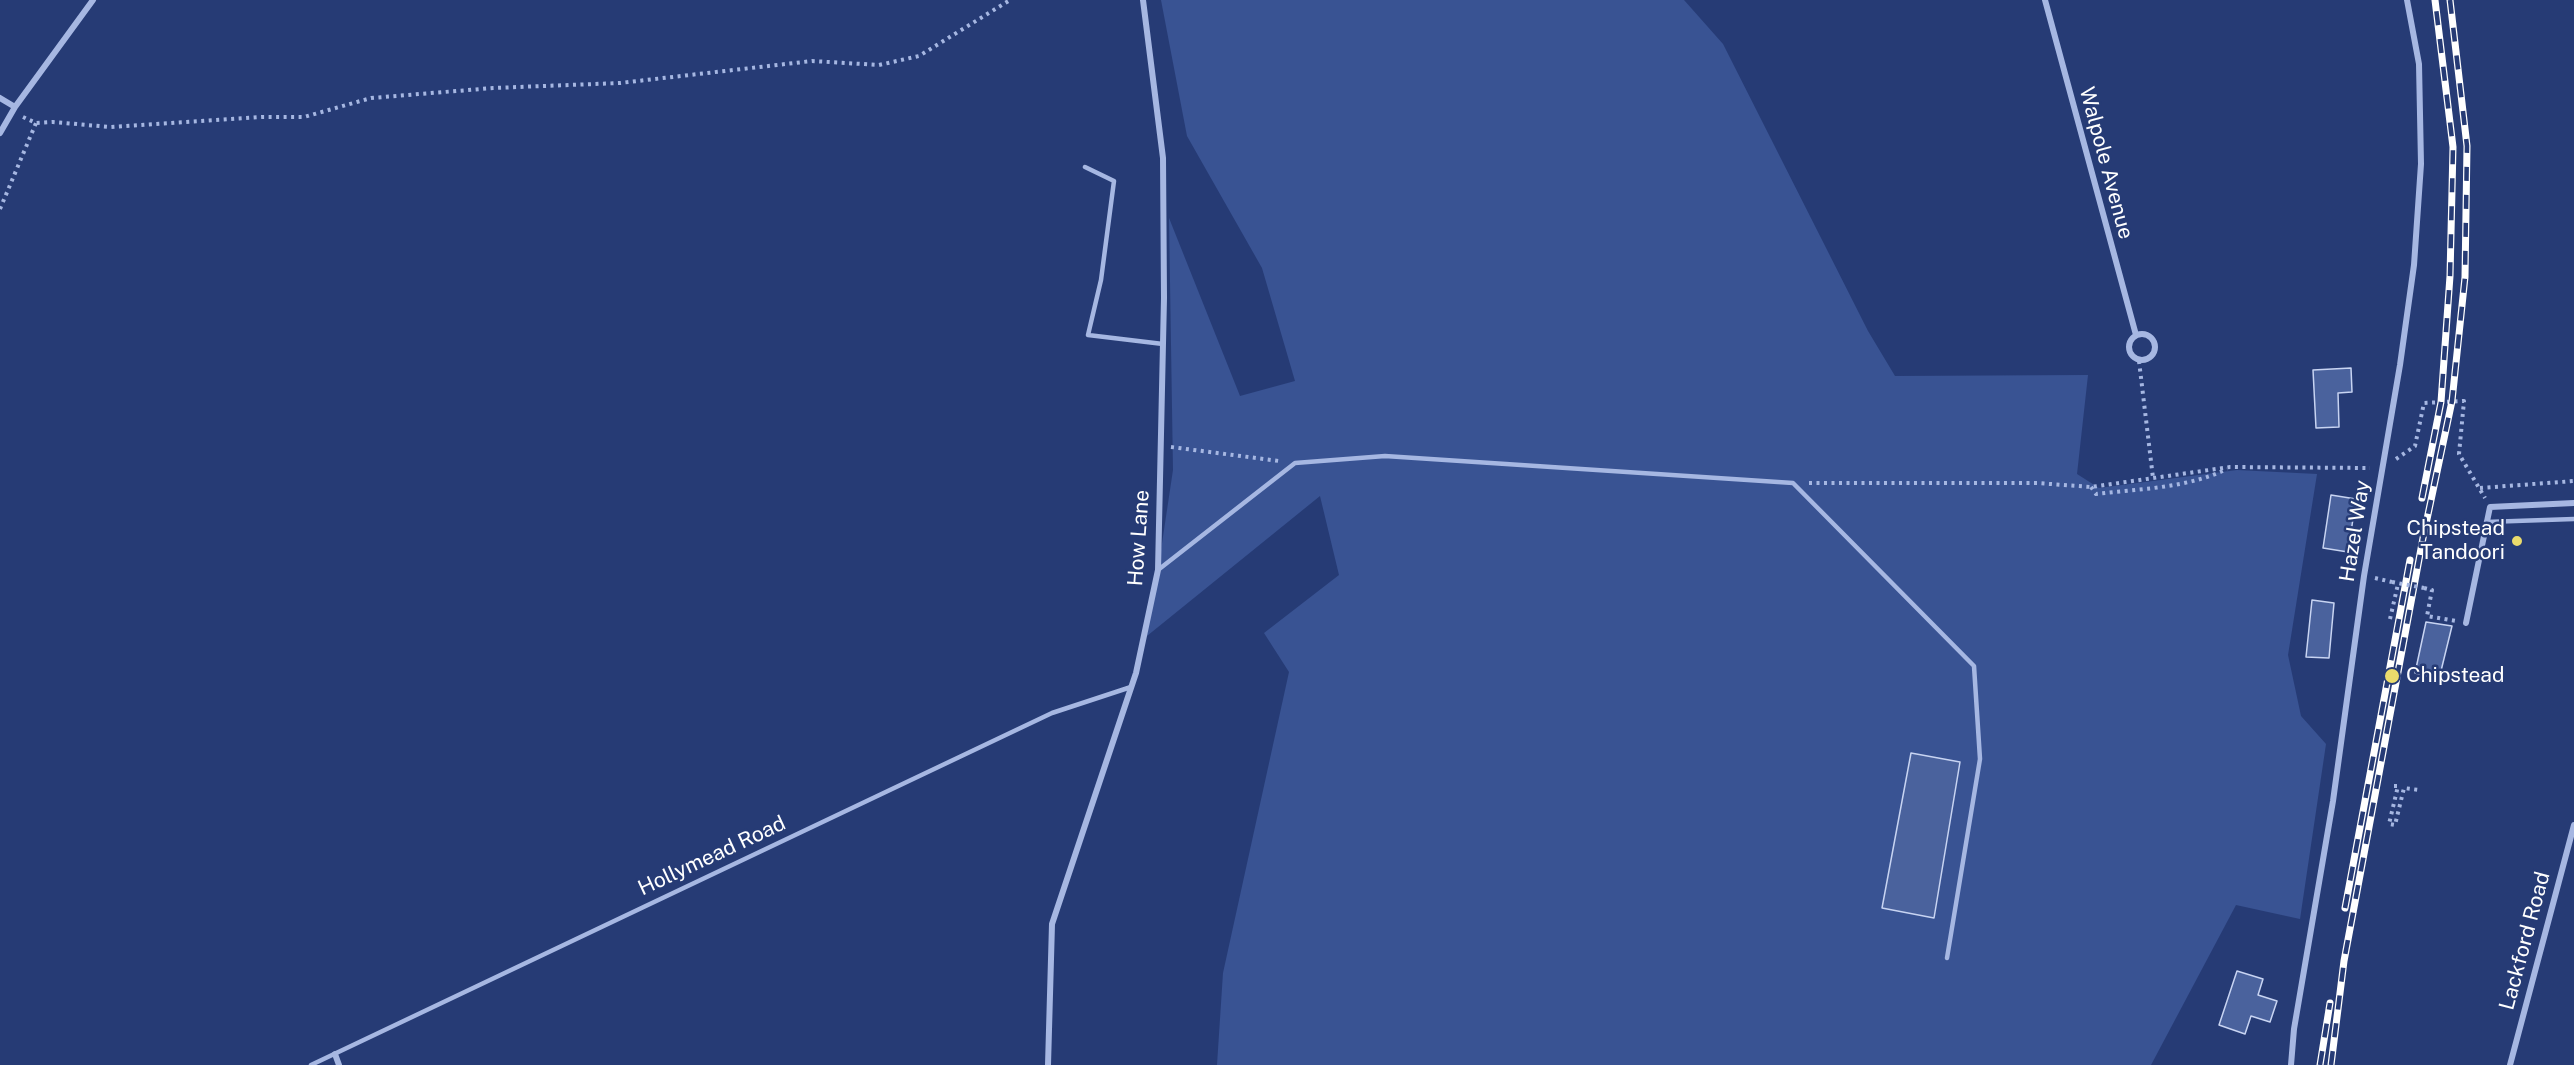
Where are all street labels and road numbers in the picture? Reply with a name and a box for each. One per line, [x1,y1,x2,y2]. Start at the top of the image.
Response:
street label: Walpole Avenue [2074,84,2138,242]
street label: Hazel Way [2335,478,2375,584]
street label: How Lane [1123,489,1155,587]
street label: Hollymead Road [634,811,790,901]
street label: Lackford Road [2494,869,2556,1013]

